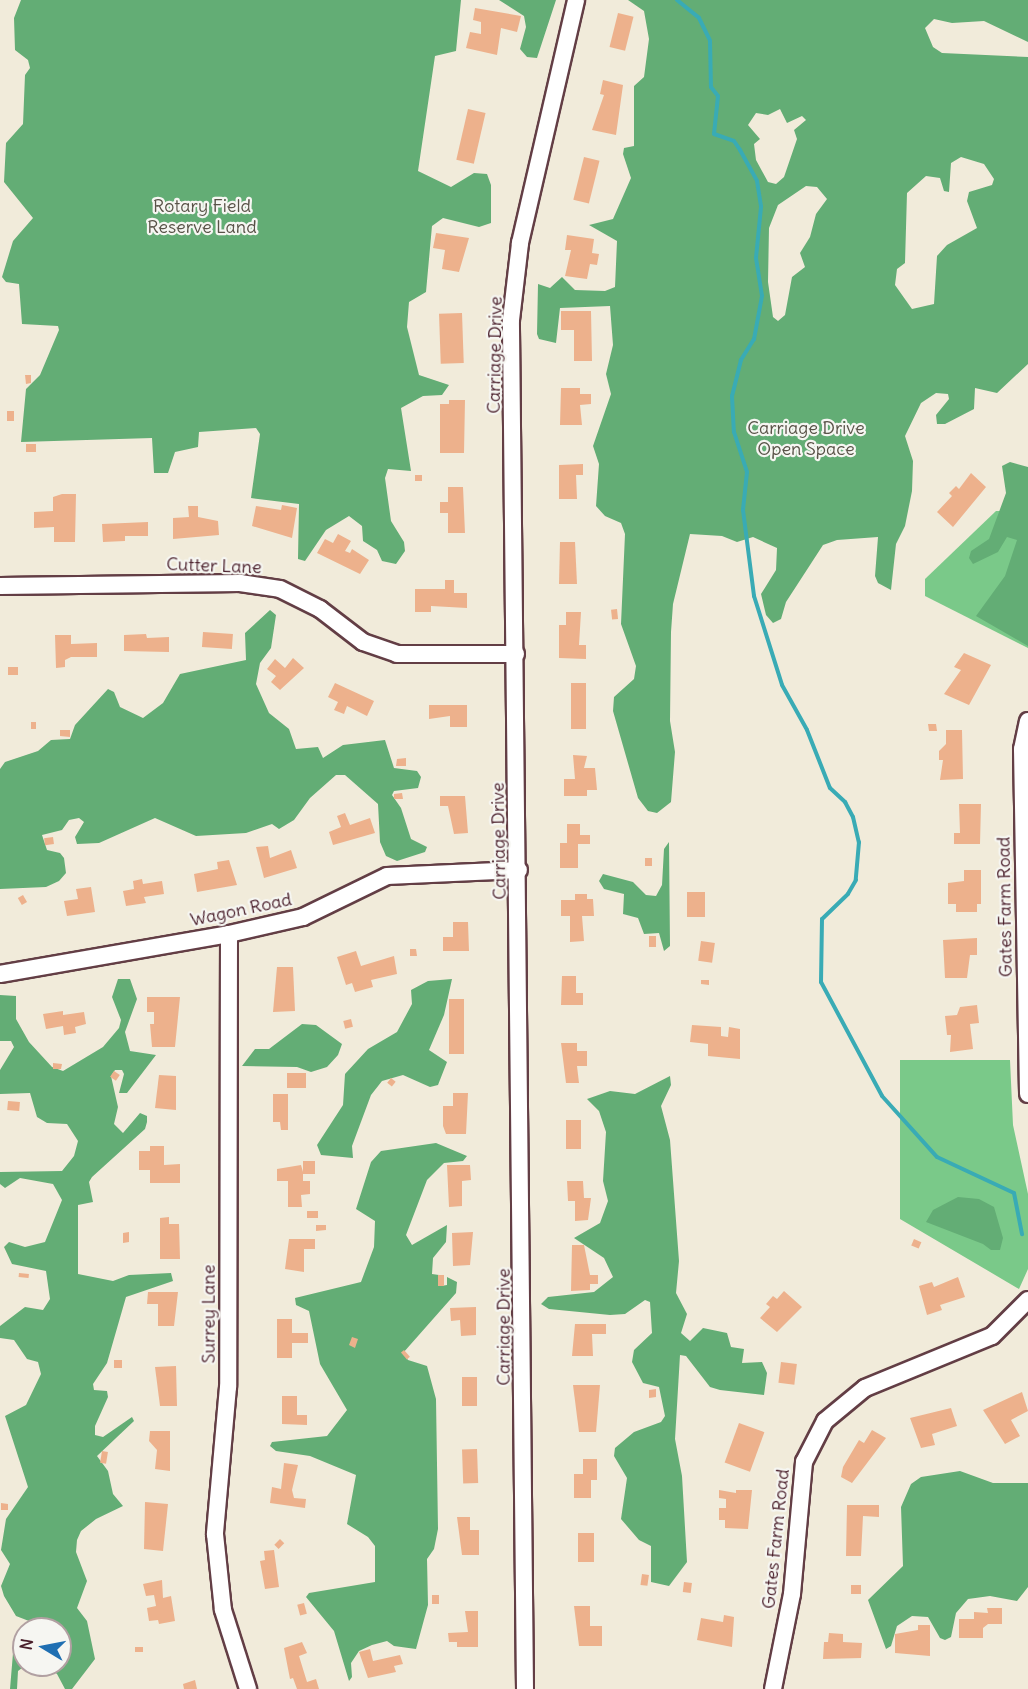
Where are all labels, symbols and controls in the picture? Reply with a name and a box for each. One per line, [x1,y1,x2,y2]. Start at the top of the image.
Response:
park label: Rotary Field Reserve Land [147,196,257,238]
street label: Carriage Drive [483,296,507,414]
park label: Carriage Drive Open Space [747,418,865,460]
street label: Cutter Lane [166,554,262,578]
street label: Carriage Drive [487,782,511,900]
street label: Gates Farm Road [993,837,1017,977]
street label: Wagon Road [188,889,294,931]
street label: Surrey Lane [198,1265,220,1363]
street label: Carriage Drive [493,1268,515,1386]
street label: Gates Farm Road [758,1468,794,1610]
north arrow [12,1617,72,1677]
text: N [15,1637,37,1651]

